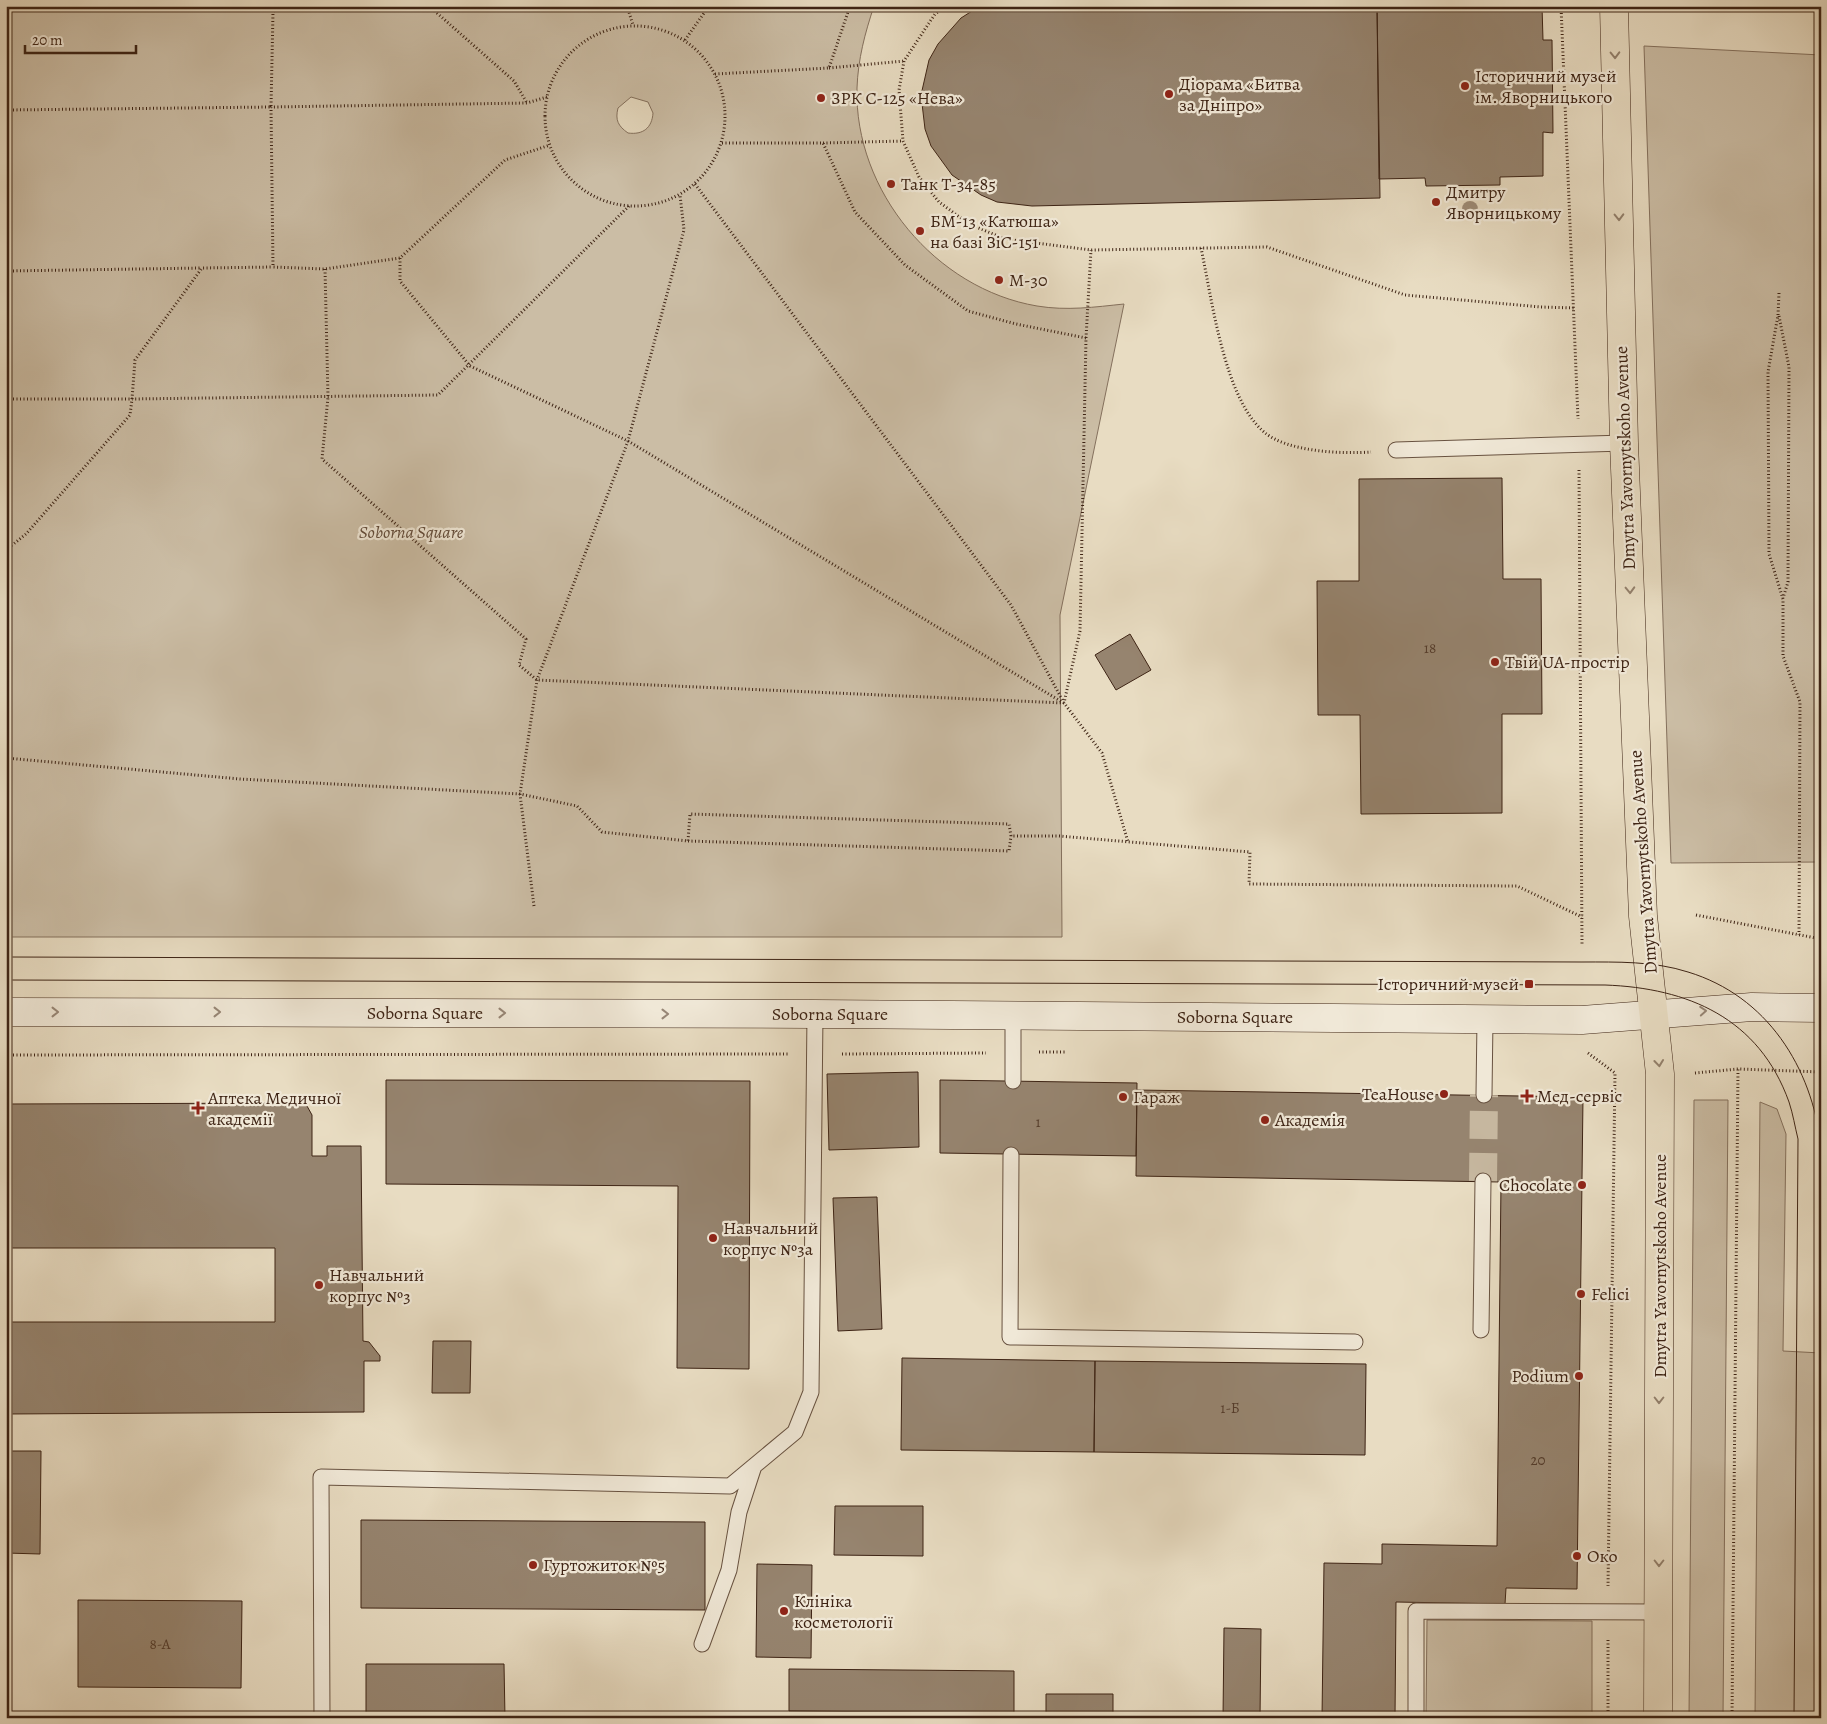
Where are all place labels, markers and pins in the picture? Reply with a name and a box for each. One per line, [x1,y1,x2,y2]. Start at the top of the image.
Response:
place label: Історичний музей ім. Яворницького [1475,64,1617,109]
place label: Діорама «Битва за Дніпро» [1179,72,1301,117]
marker: Історичний музей ім. Яворницького [1459,80,1471,92]
place label: ЗРК С-125 «Нева» [831,86,963,110]
marker: Діорама «Битва за Дніпро» [1163,88,1175,100]
marker: ЗРК С-125 «Нева» [815,92,827,104]
place label: Танк Т-34-85 [901,172,996,196]
marker: Танк Т-34-85 [885,178,897,190]
place label: Дмитру Яворницькому [1446,180,1562,225]
marker: Дмитру Яворницькому [1430,196,1442,208]
place label: БМ-13 «Катюша» на базі ЗіС-151 [930,209,1059,254]
marker: БМ-13 «Катюша» на базі ЗіС-151 [914,225,926,237]
place label: М-30 [1009,268,1048,292]
marker: М-30 [993,274,1005,286]
place label: Твій UA-простір [1505,650,1630,674]
marker: Твій UA-простір [1489,656,1501,668]
place label: Історичний музей [1378,972,1519,996]
marker: Історичний музей [1523,978,1535,990]
place label: TeaHouse [1362,1082,1434,1106]
place label: Мед-сервіс [1537,1084,1623,1108]
place label: Гараж [1133,1085,1181,1109]
place label: Аптека Медичної академії [207,1086,341,1131]
marker: TeaHouse [1438,1088,1450,1100]
marker: Мед-сервіс [1521,1090,1533,1102]
marker: Гараж [1117,1091,1129,1103]
marker: Аптека Медичної академії [192,1102,204,1114]
place label: Академія [1274,1108,1345,1132]
marker: Академія [1259,1114,1271,1126]
place label: Chocolate [1499,1173,1572,1197]
marker: Chocolate [1576,1179,1588,1191]
place label: Навчальний корпус №3а [723,1216,818,1261]
marker: Навчальний корпус №3а [707,1232,719,1244]
place label: Навчальний корпус №3 [329,1263,424,1308]
marker: Навчальний корпус №3 [313,1279,325,1291]
place label: Felici [1591,1282,1630,1306]
marker: Felici [1575,1288,1587,1300]
place label: Podium [1511,1364,1569,1388]
marker: Podium [1573,1370,1585,1382]
place label: Око [1587,1544,1618,1568]
marker: Око [1571,1550,1583,1562]
place label: Гуртожиток №5 [543,1553,665,1577]
marker: Гуртожиток №5 [527,1559,539,1571]
place label: Клініка косметології [794,1589,893,1634]
marker: Клініка косметології [778,1605,790,1617]

